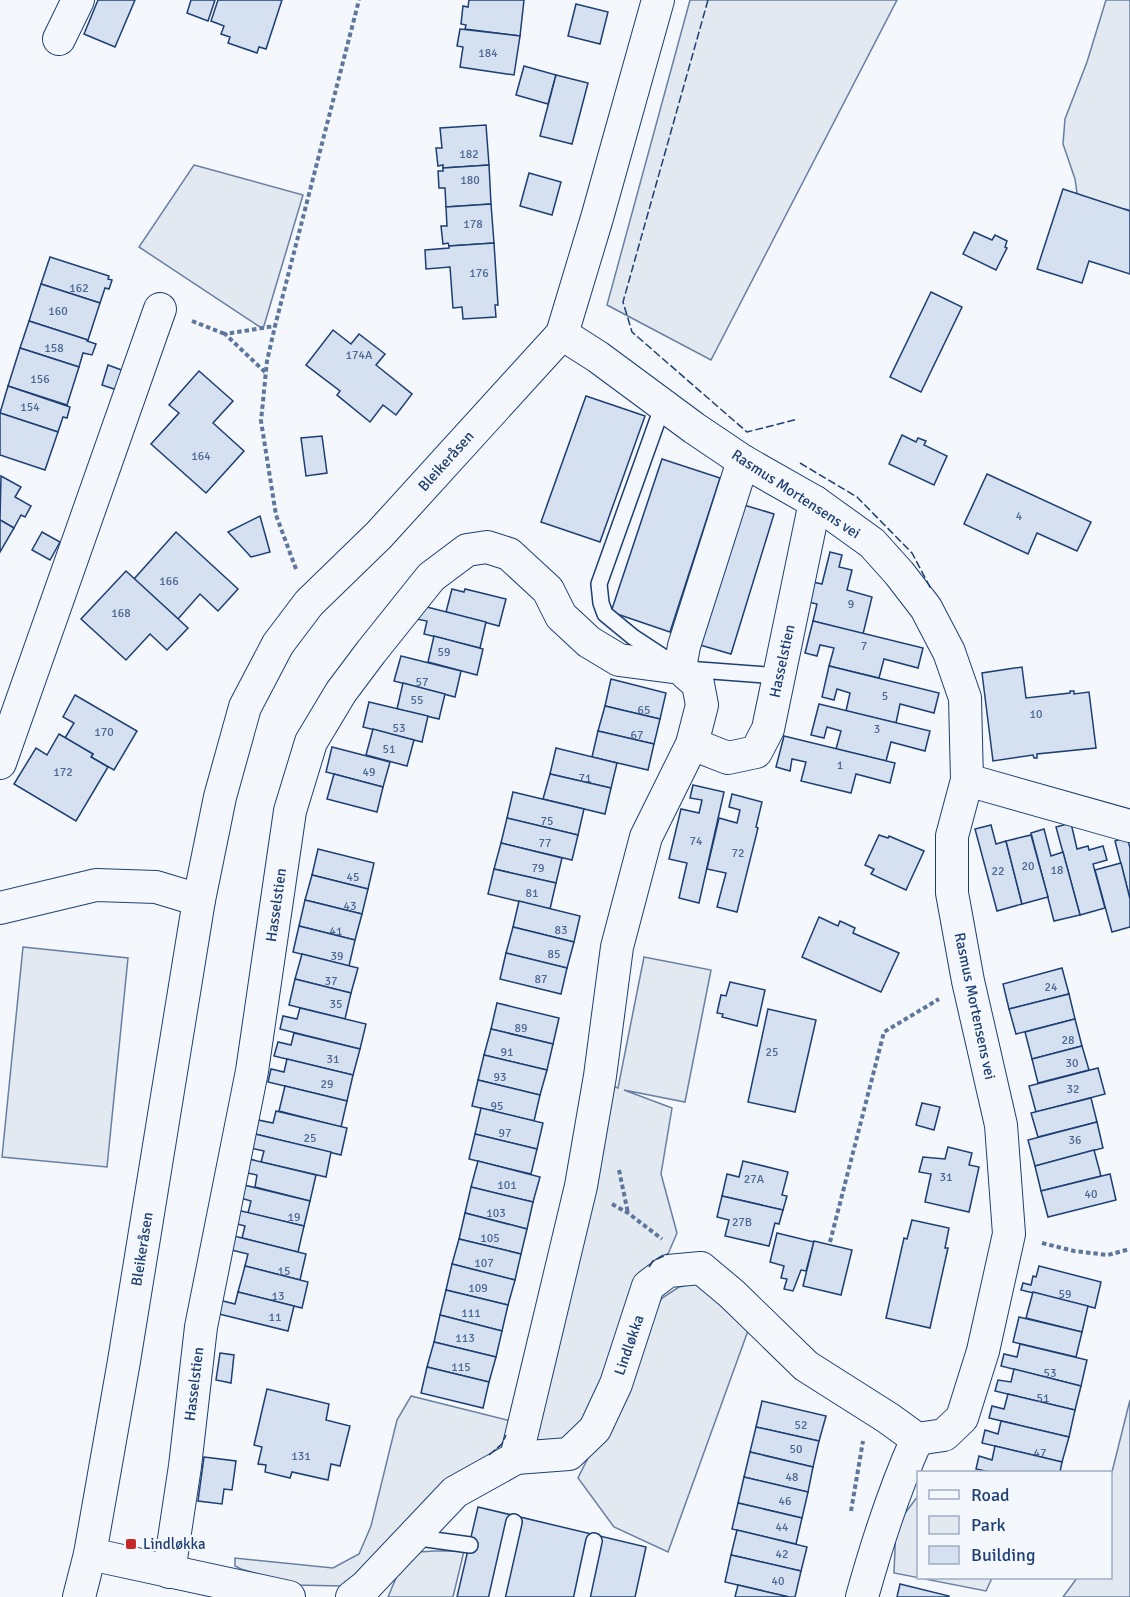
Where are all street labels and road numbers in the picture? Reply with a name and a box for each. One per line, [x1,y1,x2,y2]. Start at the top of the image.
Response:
street label: Bleikeråsen [414,427,478,495]
street label: Rasmus Mortensens vei [728,446,864,542]
street label: Hasselstien [765,623,799,699]
street label: Hasselstien [262,867,290,943]
street label: Rasmus Mortensens vei [951,931,999,1081]
street label: Bleikeråsen [127,1211,157,1287]
street label: Lindløkka [610,1312,648,1378]
street label: Hasselstien [181,1346,207,1422]

